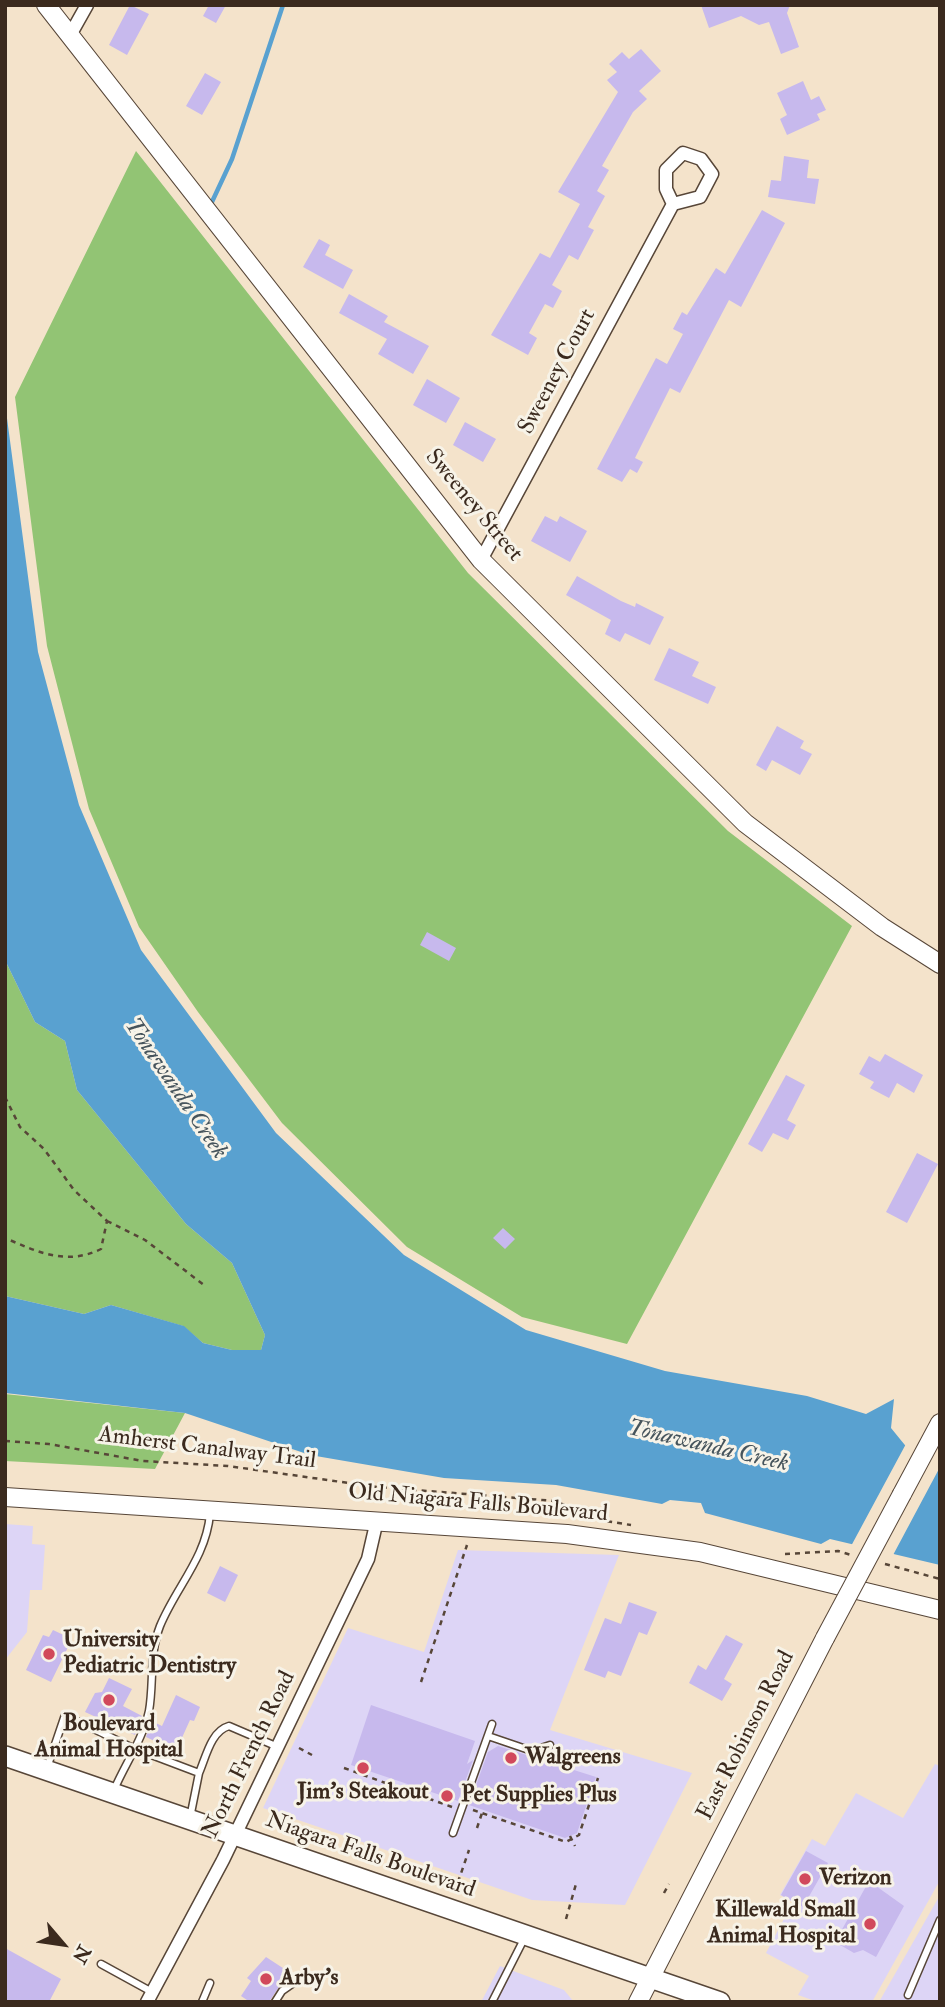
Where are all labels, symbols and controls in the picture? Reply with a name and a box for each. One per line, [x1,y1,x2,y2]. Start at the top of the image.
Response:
street label: Sweeney Court [513,305,603,439]
street label: Sweeney Street [418,444,528,568]
water label: Tonawanda Creek [117,1013,233,1165]
water label: Tonawanda Creek [625,1415,791,1479]
street label: Amherst Canalway Trail [97,1422,317,1476]
street label: Old Niagara Falls Boulevard [347,1479,609,1529]
place label: University Pediatric Dentistry [63,1627,236,1681]
marker: University Pediatric Dentistry [41,1646,57,1662]
street label: East Robinson Road [692,1647,802,1825]
street label: North French Road [198,1667,302,1843]
marker: Boulevard Animal Hospital [101,1692,117,1708]
place label: Boulevard Animal Hospital [35,1711,183,1765]
place label: Walgreens [525,1744,621,1772]
marker: Walgreens [503,1750,519,1766]
marker: Jim's Steakout [355,1760,371,1776]
place label: Jim's Steakout [297,1779,429,1807]
place label: Pet Supplies Plus [461,1782,617,1810]
marker: Pet Supplies Plus [439,1788,455,1804]
street label: Niagara Falls Boulevard [262,1807,478,1905]
place label: Verizon [819,1865,892,1893]
marker: Verizon [797,1871,813,1887]
place label: Killewald Small Animal Hospital [708,1897,856,1951]
north arrow [28,1909,98,1979]
marker: Killewald Small Animal Hospital [862,1916,878,1932]
text: N [67,1941,96,1967]
place label: Arby's [280,1965,338,1993]
marker: Arby's [258,1971,274,1987]

